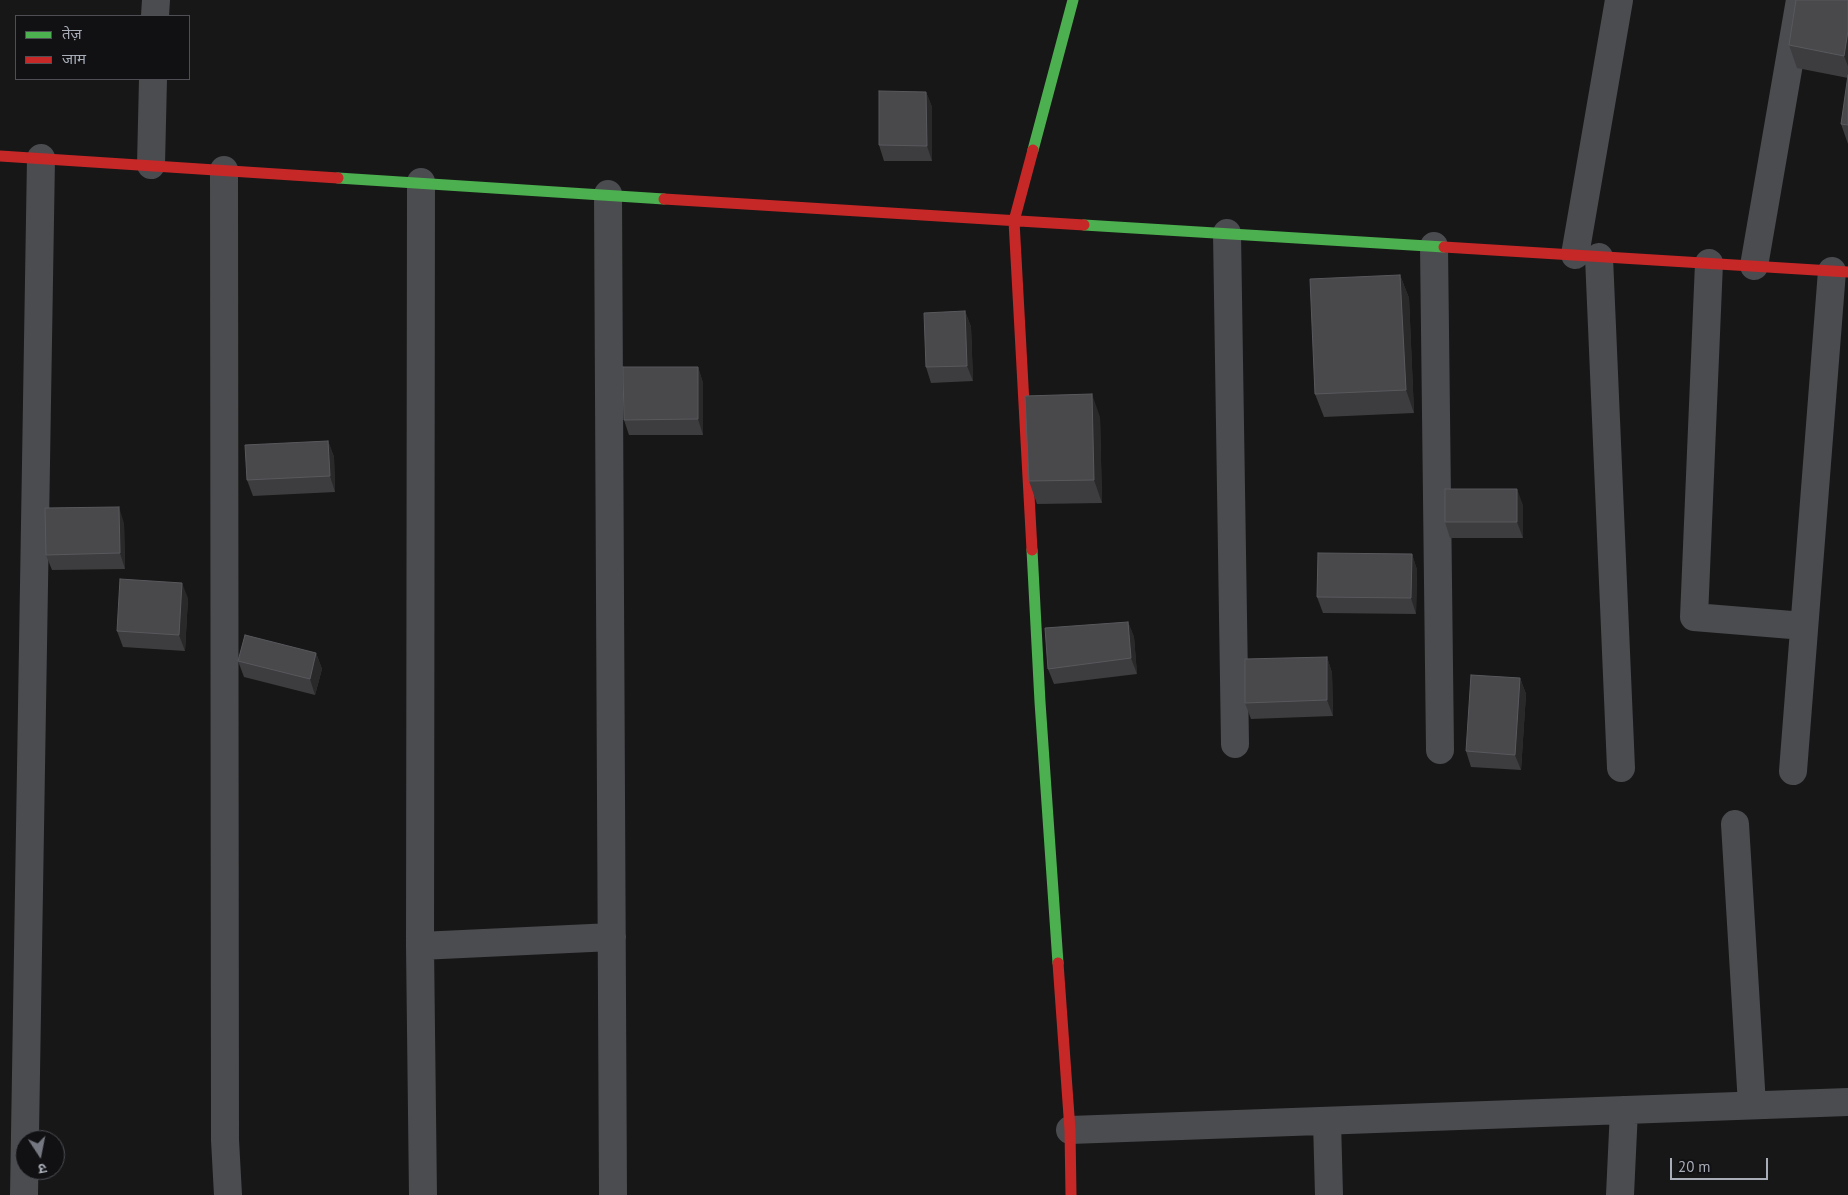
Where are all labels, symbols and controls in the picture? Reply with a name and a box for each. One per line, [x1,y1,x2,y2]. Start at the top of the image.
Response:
legend [15,15,190,80]
text: तेज़ [62,24,82,43]
text: जाम [62,49,86,68]
north arrow [15,1130,65,1180]
scale bar [1673,1148,1770,1180]
text: 20 m [1678,1157,1711,1176]
text: उ [37,1159,48,1178]

